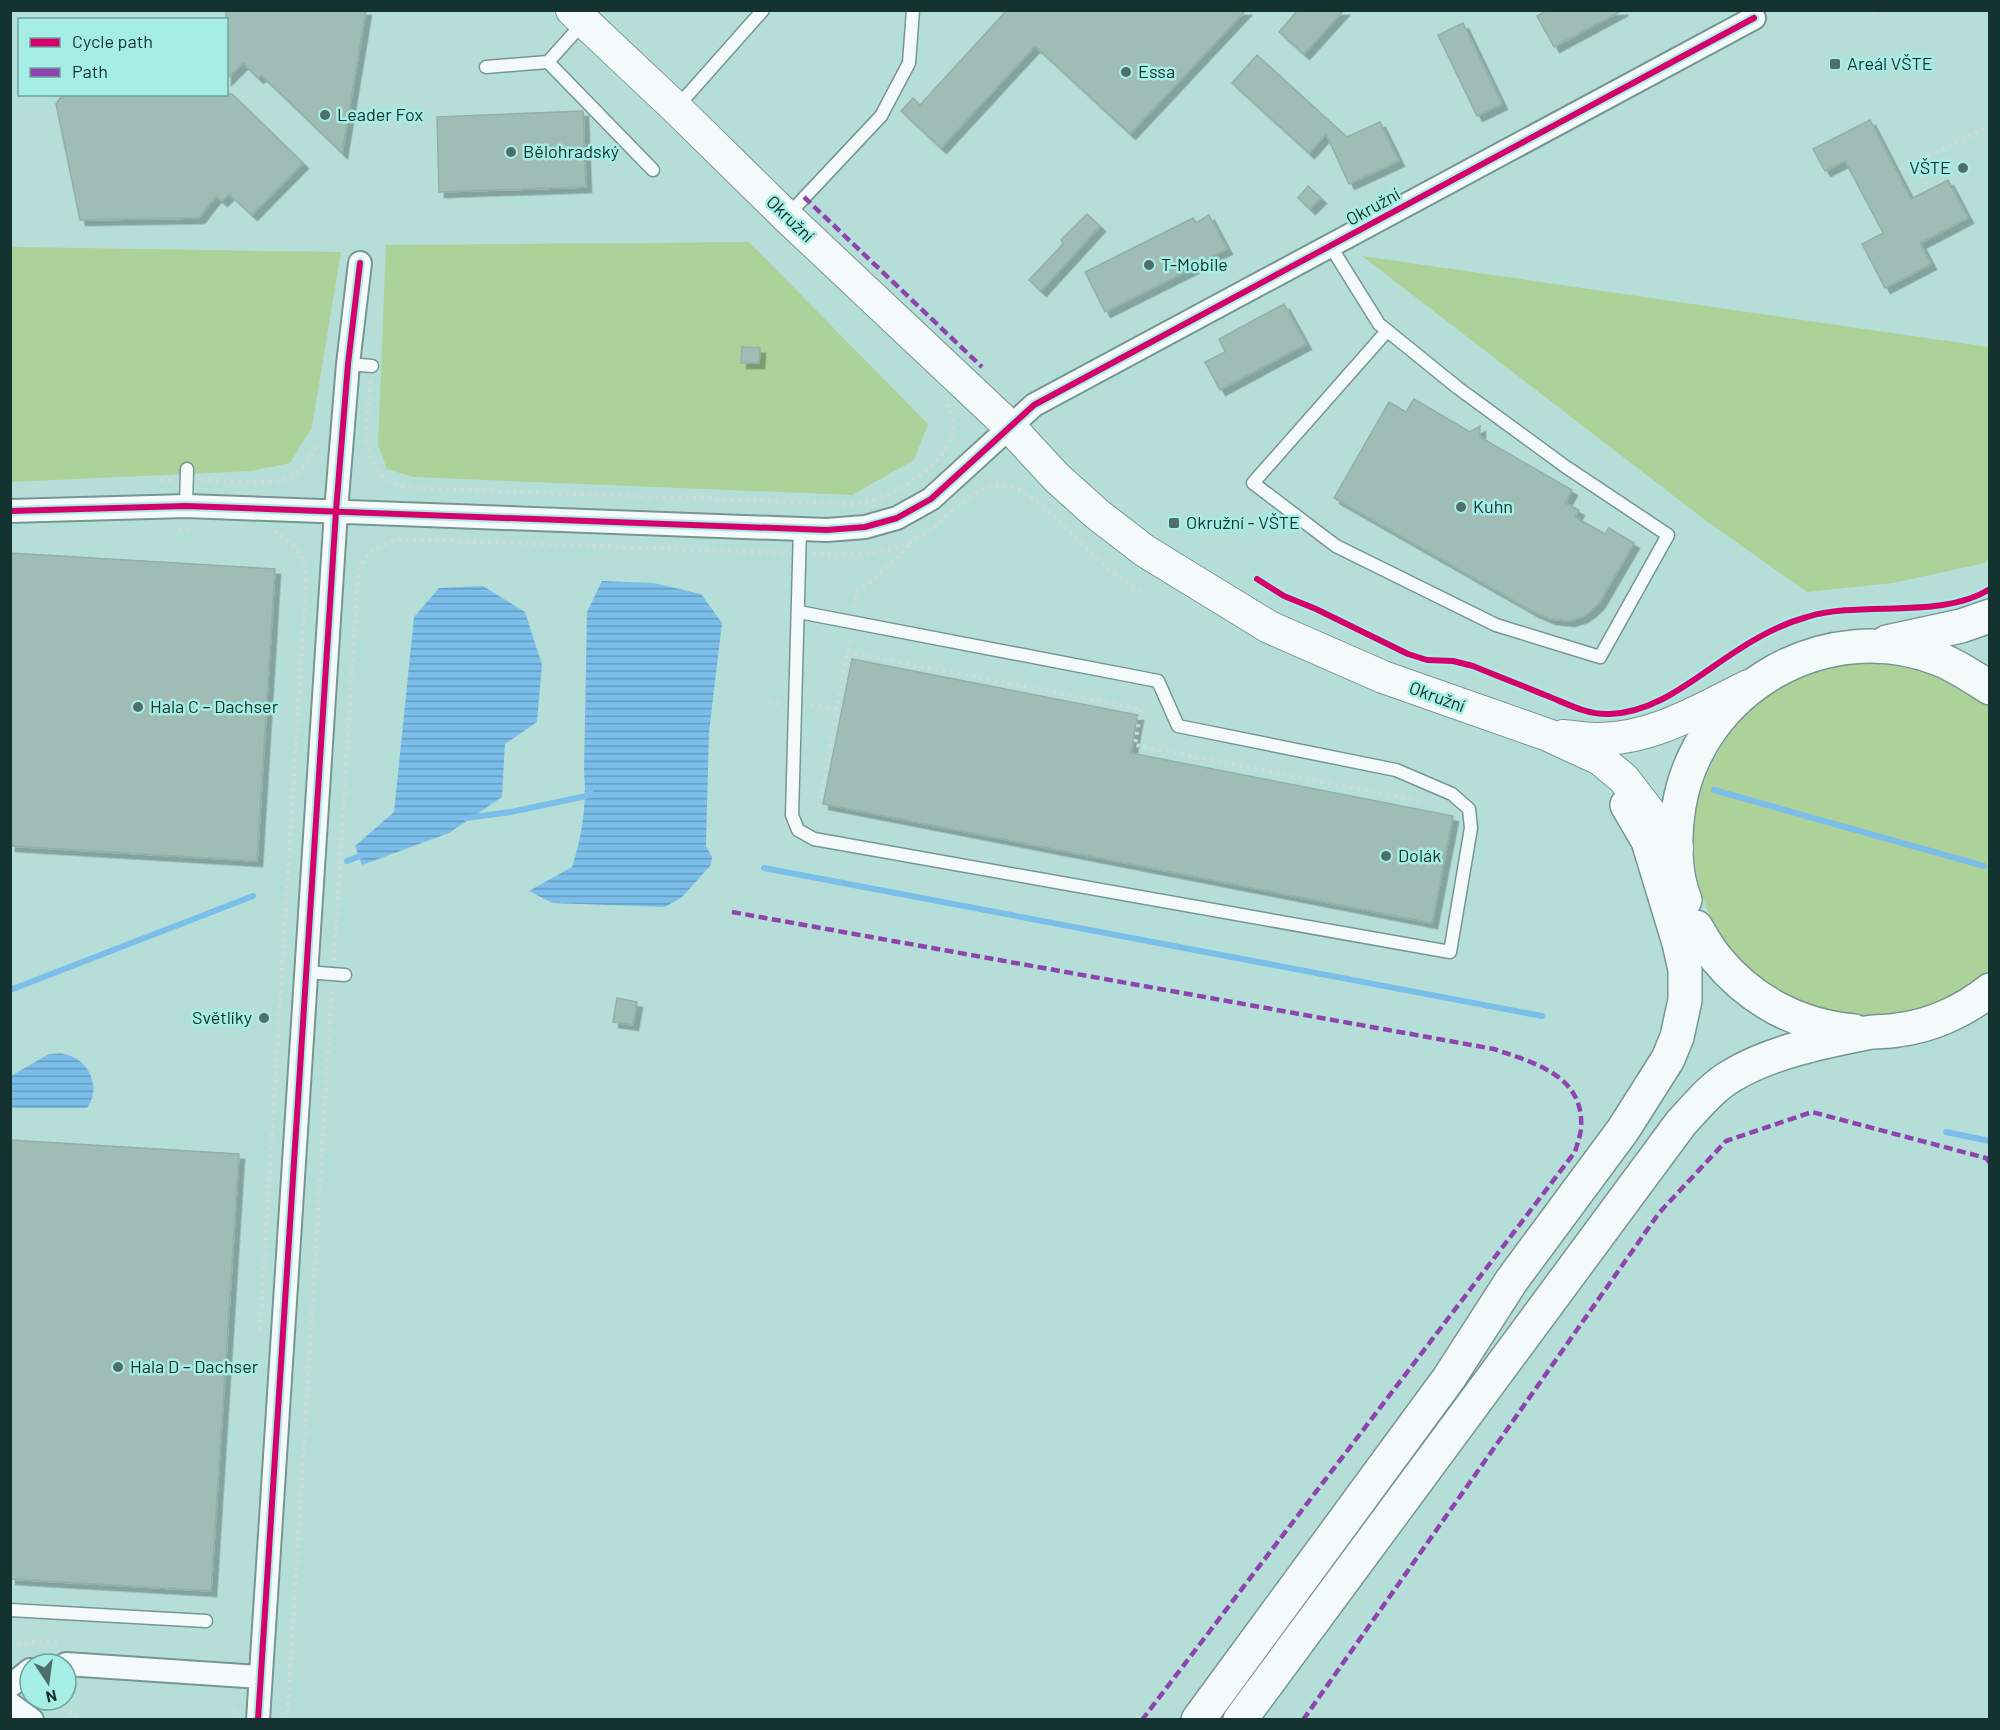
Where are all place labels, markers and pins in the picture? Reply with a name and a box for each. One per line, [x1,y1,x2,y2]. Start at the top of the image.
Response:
place label: Areál VŠTE [1847,52,1933,74]
marker: Areál VŠTE [1828,57,1842,71]
place label: Essa [1138,60,1175,82]
marker: Essa [1119,65,1133,79]
place label: Leader Fox [337,103,424,125]
marker: Leader Fox [318,108,332,122]
place label: Bělohradský [523,140,619,162]
marker: Bělohradský [504,145,518,159]
place label: VŠTE [1909,156,1951,178]
marker: VŠTE [1956,161,1970,175]
place label: T-Mobile [1161,253,1228,275]
marker: T-Mobile [1142,258,1156,272]
place label: Kuhn [1473,495,1513,517]
marker: Kuhn [1454,500,1468,514]
place label: Okružní - VŠTE [1186,511,1300,533]
marker: Okružní - VŠTE [1167,516,1181,530]
place label: Hala C – Dachser [150,695,279,717]
marker: Hala C – Dachser [131,700,145,714]
place label: Dolák [1398,844,1441,866]
marker: Dolák [1379,849,1393,863]
place label: Světlíky [192,1006,252,1028]
marker: Světlíky [257,1011,271,1025]
place label: Hala D – Dachser [130,1355,259,1377]
marker: Hala D – Dachser [111,1360,125,1374]

